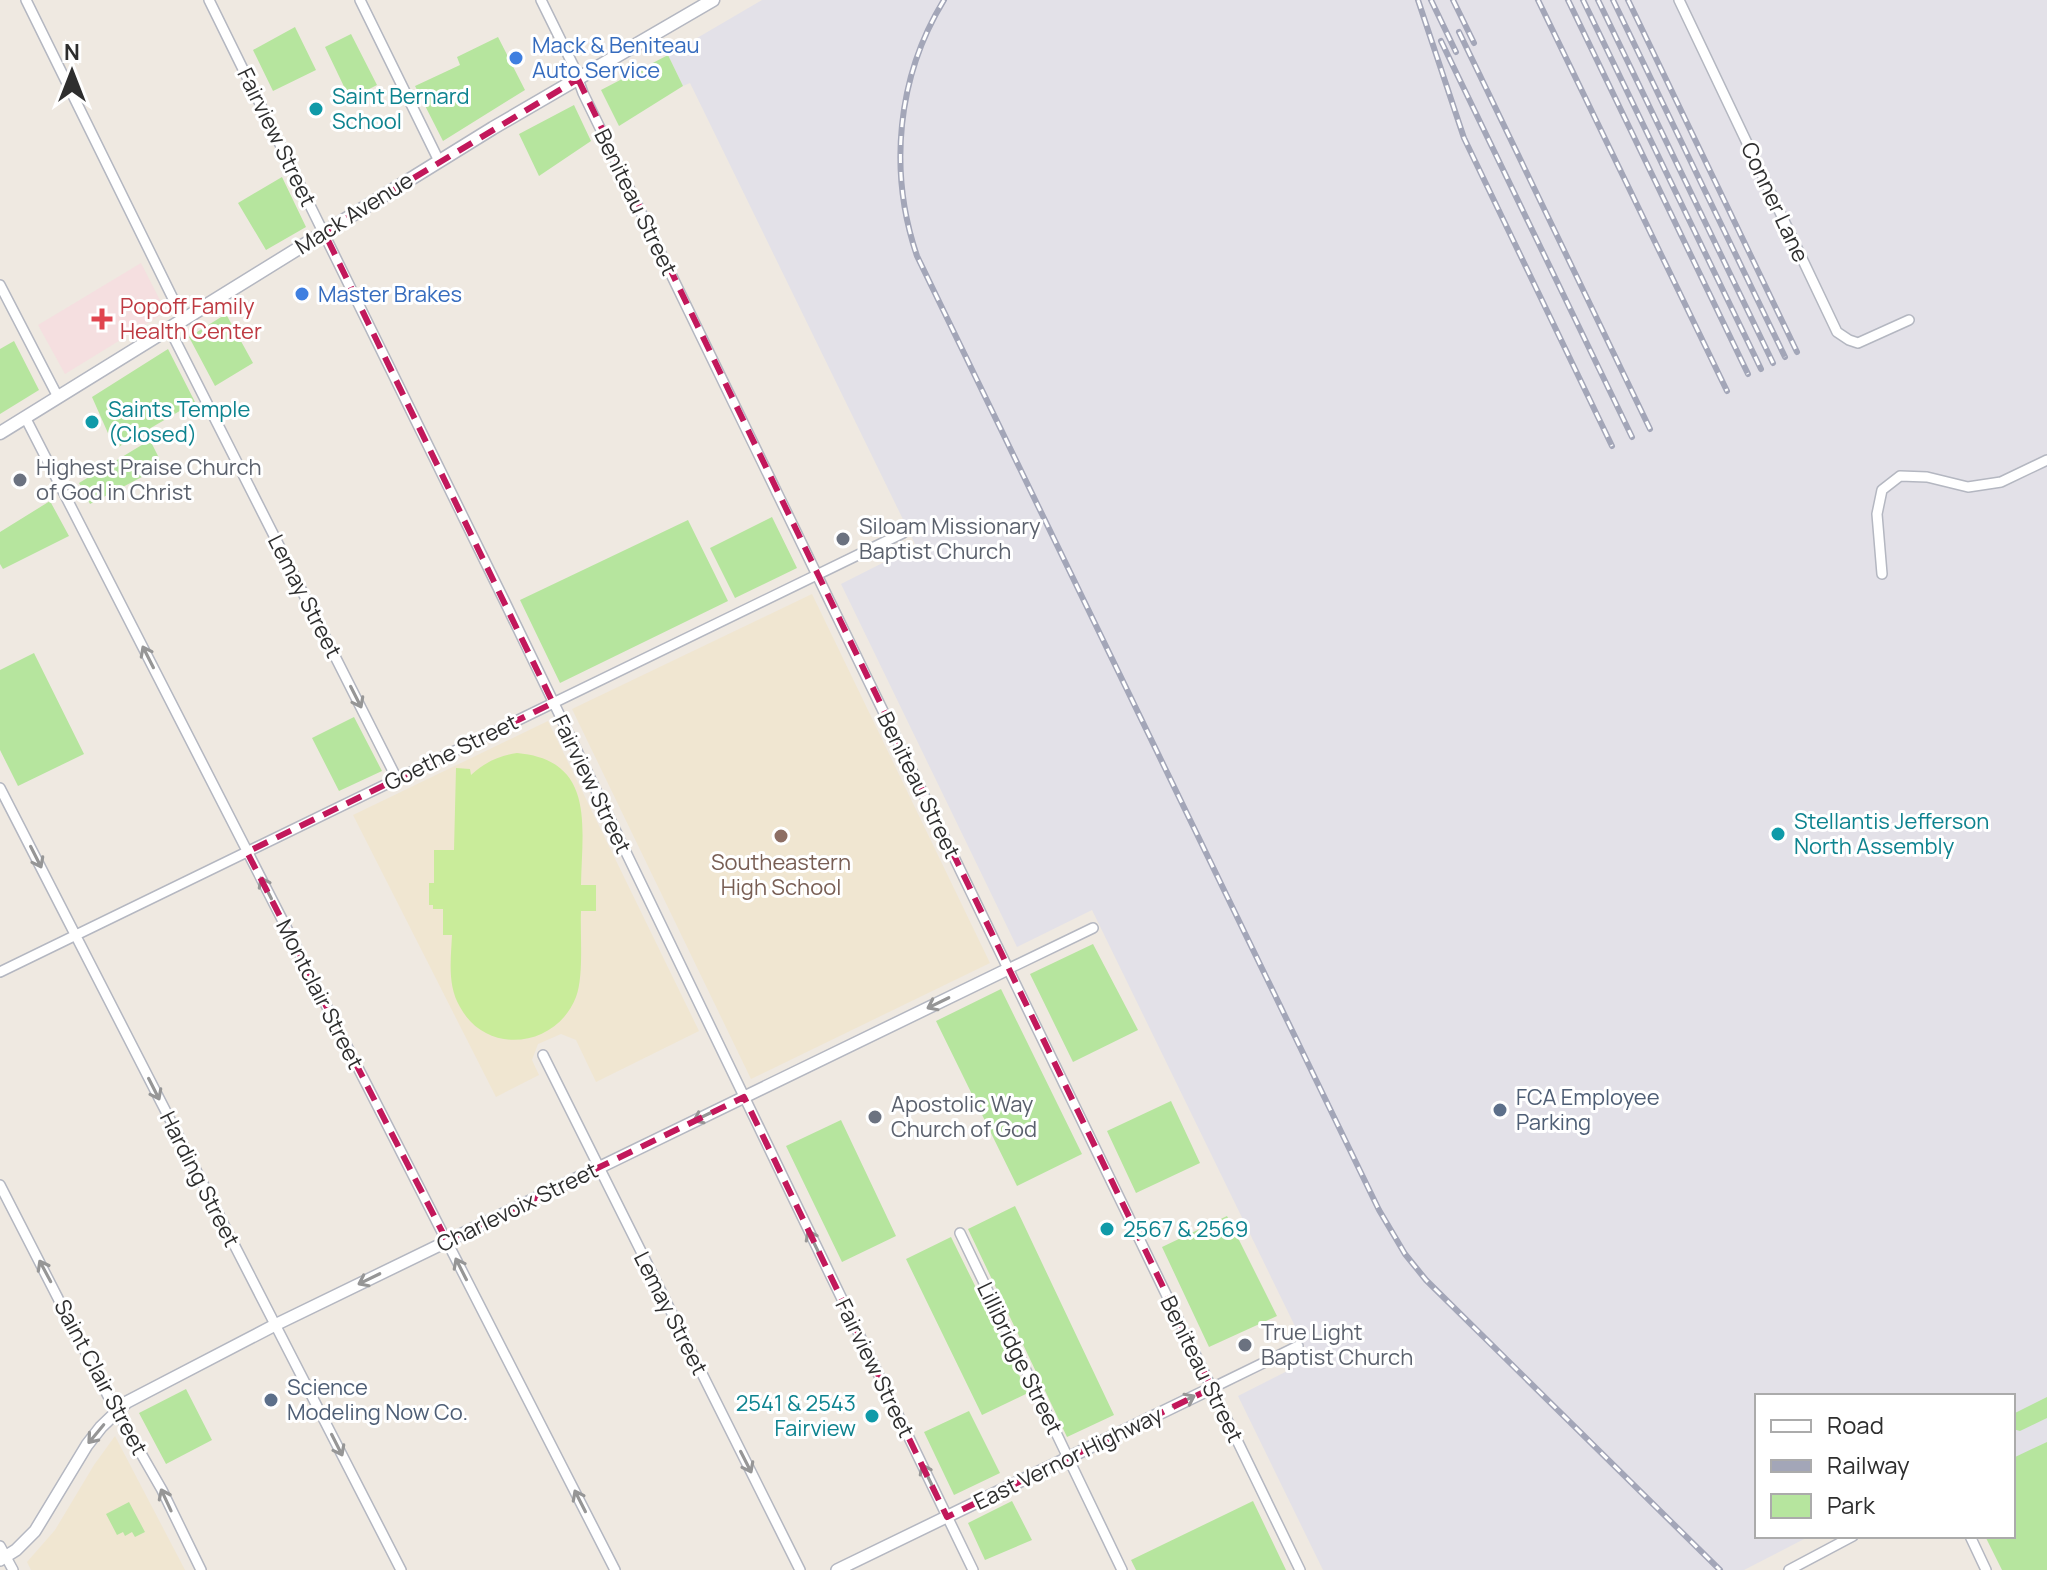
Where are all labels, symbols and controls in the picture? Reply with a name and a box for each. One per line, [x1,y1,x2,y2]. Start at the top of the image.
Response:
place label: Mack & Beniteau Auto Service [532,30,699,85]
north arrow [32,32,112,112]
text: N [64,37,80,67]
marker: Mack & Beniteau Auto Service [507,49,525,67]
street label: Fairview Street [231,63,324,211]
place label: Saint Bernard School [332,81,470,136]
marker: Saint Bernard School [307,100,325,118]
street label: Beniteau Street [588,124,685,280]
street label: Conner Lane [1734,137,1816,267]
street label: Mack Avenue [289,165,419,261]
place label: Master Brakes [318,279,462,309]
marker: Master Brakes [293,285,311,303]
place label: Popoff Family Health Center [120,291,262,346]
marker: Popoff Family Health Center [91,308,113,330]
place label: Saints Temple (Closed) [108,394,250,449]
marker: Saints Temple (Closed) [83,413,101,431]
place label: Highest Praise Church of God in Christ [36,452,262,507]
marker: Highest Praise Church of God in Christ [11,471,29,489]
place label: Siloam Missionary Baptist Church [859,511,1041,566]
street label: Lemay Street [261,529,349,663]
marker: Siloam Missionary Baptist Church [834,530,852,548]
one-way arrow [139,645,155,669]
one-way arrow [348,685,364,709]
street label: Goethe Street [379,707,523,797]
street label: Beniteau Street [871,707,968,863]
street label: Fairview Street [546,710,639,858]
place label: Stellantis Jefferson North Assembly [1794,806,1989,861]
marker: Stellantis Jefferson North Assembly [1769,825,1787,843]
marker: Southeastern High School [772,827,790,845]
one-way arrow [28,845,44,869]
place label: Southeastern High School [711,847,851,902]
one-way arrow [258,877,273,901]
street label: Montclair Street [269,914,371,1074]
one-way arrow [926,996,950,1011]
one-way arrow [147,1076,163,1100]
place label: FCA Employee Parking [1516,1082,1660,1137]
place label: Apostolic Way Church of God [891,1089,1037,1144]
marker: FCA Employee Parking [1491,1101,1509,1119]
street label: Harding Street [153,1106,247,1252]
marker: Apostolic Way Church of God [866,1108,884,1126]
one-way arrow [692,1109,716,1124]
street label: Charlevoix Street [431,1155,603,1259]
place label: 2567 & 2569 [1123,1214,1248,1244]
marker: 2567 & 2569 [1098,1220,1116,1238]
one-way arrow [805,1229,821,1253]
street label: Lemay Street [627,1246,715,1380]
one-way arrow [453,1258,469,1282]
one-way arrow [36,1259,52,1283]
one-way arrow [358,1272,382,1287]
street label: Lillibridge Street [970,1277,1070,1439]
street label: Beniteau Street [1154,1291,1251,1447]
street label: Saint Clair Street [47,1294,155,1460]
street label: Fairview Street [829,1294,922,1442]
place label: True Light Baptist Church [1261,1317,1413,1372]
marker: True Light Baptist Church [1236,1336,1254,1354]
place label: Science Modeling Now Co. [287,1372,468,1427]
place label: 2541 & 2543 Fairview [736,1388,856,1443]
marker: Science Modeling Now Co. [262,1391,280,1409]
one-way arrow [1172,1393,1196,1408]
legend [1755,1394,2015,1538]
street label: East Vernor Highway [969,1399,1168,1517]
marker: 2541 & 2543 Fairview [863,1407,881,1425]
text: Road [1827,1408,1884,1441]
one-way arrow [87,1423,105,1444]
one-way arrow [329,1432,345,1456]
text: Railway [1827,1448,1910,1481]
one-way arrow [739,1450,754,1474]
one-way arrow [919,1463,934,1487]
text: Park [1827,1488,1876,1521]
one-way arrow [158,1489,173,1513]
one-way arrow [571,1489,587,1513]

